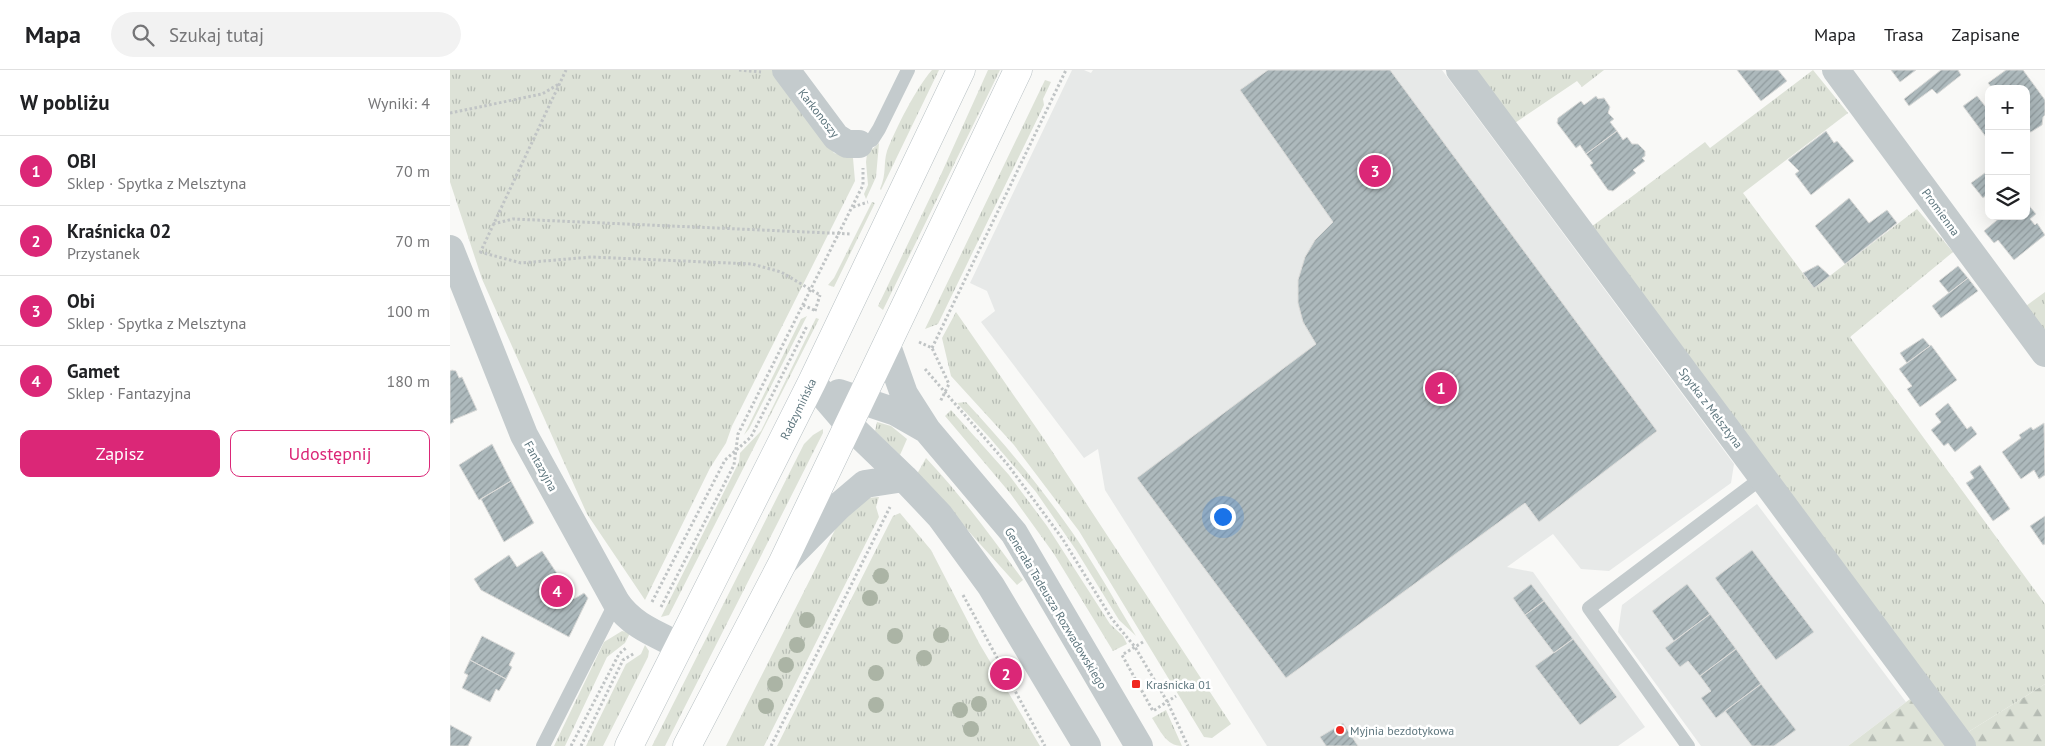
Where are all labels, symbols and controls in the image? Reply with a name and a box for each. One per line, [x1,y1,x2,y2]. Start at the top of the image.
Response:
search box [111,12,461,57]
text: Mapa [25,19,81,50]
icon: search [129,21,157,49]
text: Szukaj tutaj [169,23,264,47]
text: Mapa [1814,23,1856,46]
text: Trasa [1884,23,1924,46]
text: Zapisane [1952,23,2020,46]
map controls [1985,85,2030,220]
button: + [1985,85,2030,130]
street label: Karkonoszy [795,86,843,141]
text: W pobliżu [20,89,109,116]
text: Wyniki: 4 [368,93,430,113]
button: − [1985,130,2030,175]
text: OBI [67,149,96,173]
pin: 3 [1359,152,1391,190]
text: 1 [31,161,41,181]
text: 70 m [395,161,430,181]
text: Sklep · Spytka z Melsztyna [67,173,247,193]
button: layers [1985,175,2030,220]
street label: Promienna [1919,185,1963,239]
text: Kraśnicka 02 [67,219,171,243]
text: 2 [31,231,41,251]
text: 70 m [395,231,430,251]
text: Przystanek [67,243,140,263]
text: Obi [67,289,95,313]
text: 3 [31,301,41,321]
text: 100 m [387,301,430,321]
text: Sklep · Spytka z Melsztyna [67,313,247,333]
text: Gamet [67,359,120,383]
street label: Spytka z Melsztyna [1676,365,1746,451]
pin: 1 [1425,369,1457,407]
text: 4 [31,371,41,391]
text: 180 m [387,371,430,391]
street label: Radzymińska [777,376,819,442]
text: Sklep · Fantazyjna [67,383,191,403]
button: Zapisz [20,430,220,477]
button: Udostępnij [230,430,430,477]
street label: Fantazyjna [521,438,561,494]
your location [1210,504,1236,530]
street label: Generała Tadeusza Rozwadowskiego [1002,525,1110,691]
pin: 4 [541,572,573,610]
pin: 2 [990,655,1022,693]
place label: Kraśnicka 01 [1146,677,1211,692]
marker: Kraśnicka 01 [1130,678,1142,690]
place label: Myjnia bezdotykowa [1350,723,1454,738]
marker: Myjnia bezdotykowa [1334,724,1346,736]

